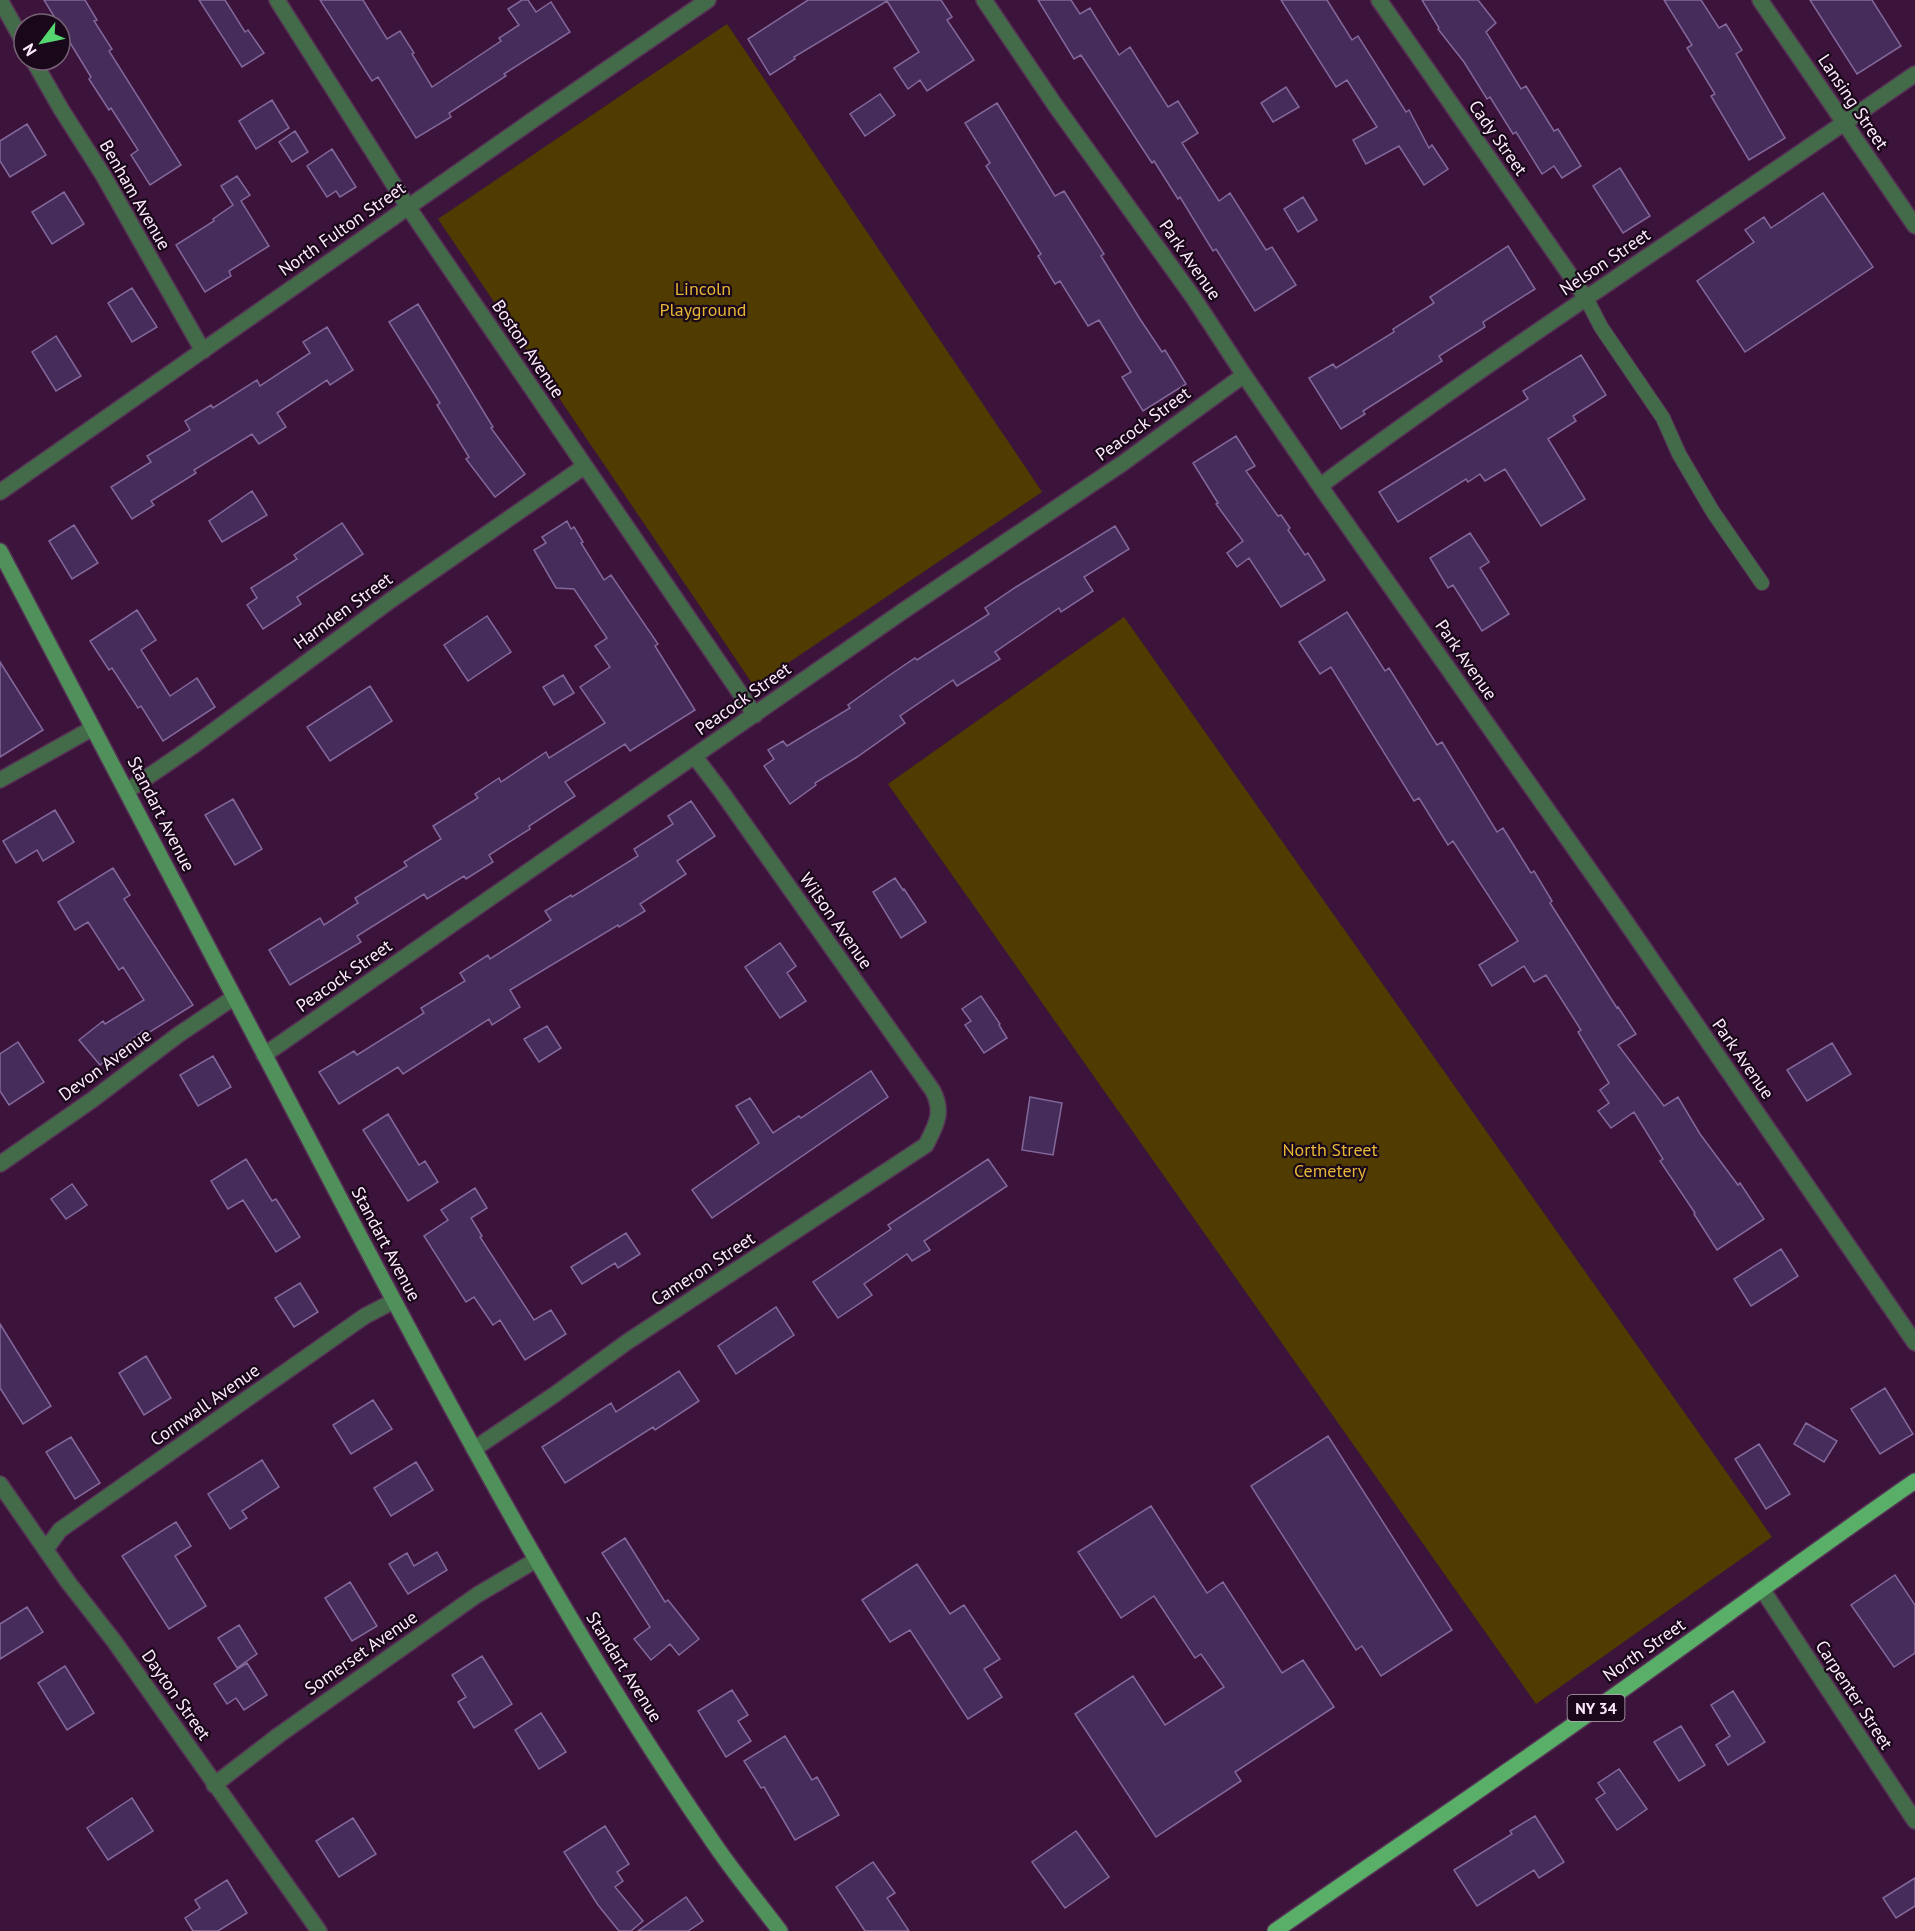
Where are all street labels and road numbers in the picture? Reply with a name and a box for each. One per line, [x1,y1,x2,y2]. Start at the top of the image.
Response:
street label: Lansing Street [1813,50,1894,154]
street label: Cady Street [1464,95,1533,180]
street label: Benham Avenue [95,136,176,254]
street label: North Fulton Street [274,176,410,281]
street label: Park Avenue [1154,215,1227,304]
street label: Nelson Street [1555,223,1654,300]
street label: Boston Avenue [487,295,570,402]
street label: Peacock Street [1091,381,1195,466]
street label: Harnden Street [289,567,397,654]
street label: Park Avenue [1430,615,1503,704]
street label: Peacock Street [690,657,795,740]
street label: Standart Avenue [123,752,200,875]
street label: Wilson Avenue [795,868,878,973]
street label: Peacock Street [291,934,396,1017]
street label: Park Avenue [1707,1014,1780,1103]
street label: Devon Avenue [54,1023,156,1106]
street label: Standart Avenue [347,1183,426,1305]
street label: Cameron Street [647,1227,759,1311]
street label: Cornwall Avenue [146,1358,264,1451]
street label: Somerset Avenue [300,1605,422,1700]
street label: Standart Avenue [581,1607,668,1726]
street label: North Street [1598,1613,1689,1686]
street label: Carpenter Street [1811,1636,1898,1754]
street label: Dayton Street [137,1645,216,1744]
road number: NY 34 [1568,1695,1624,1721]

